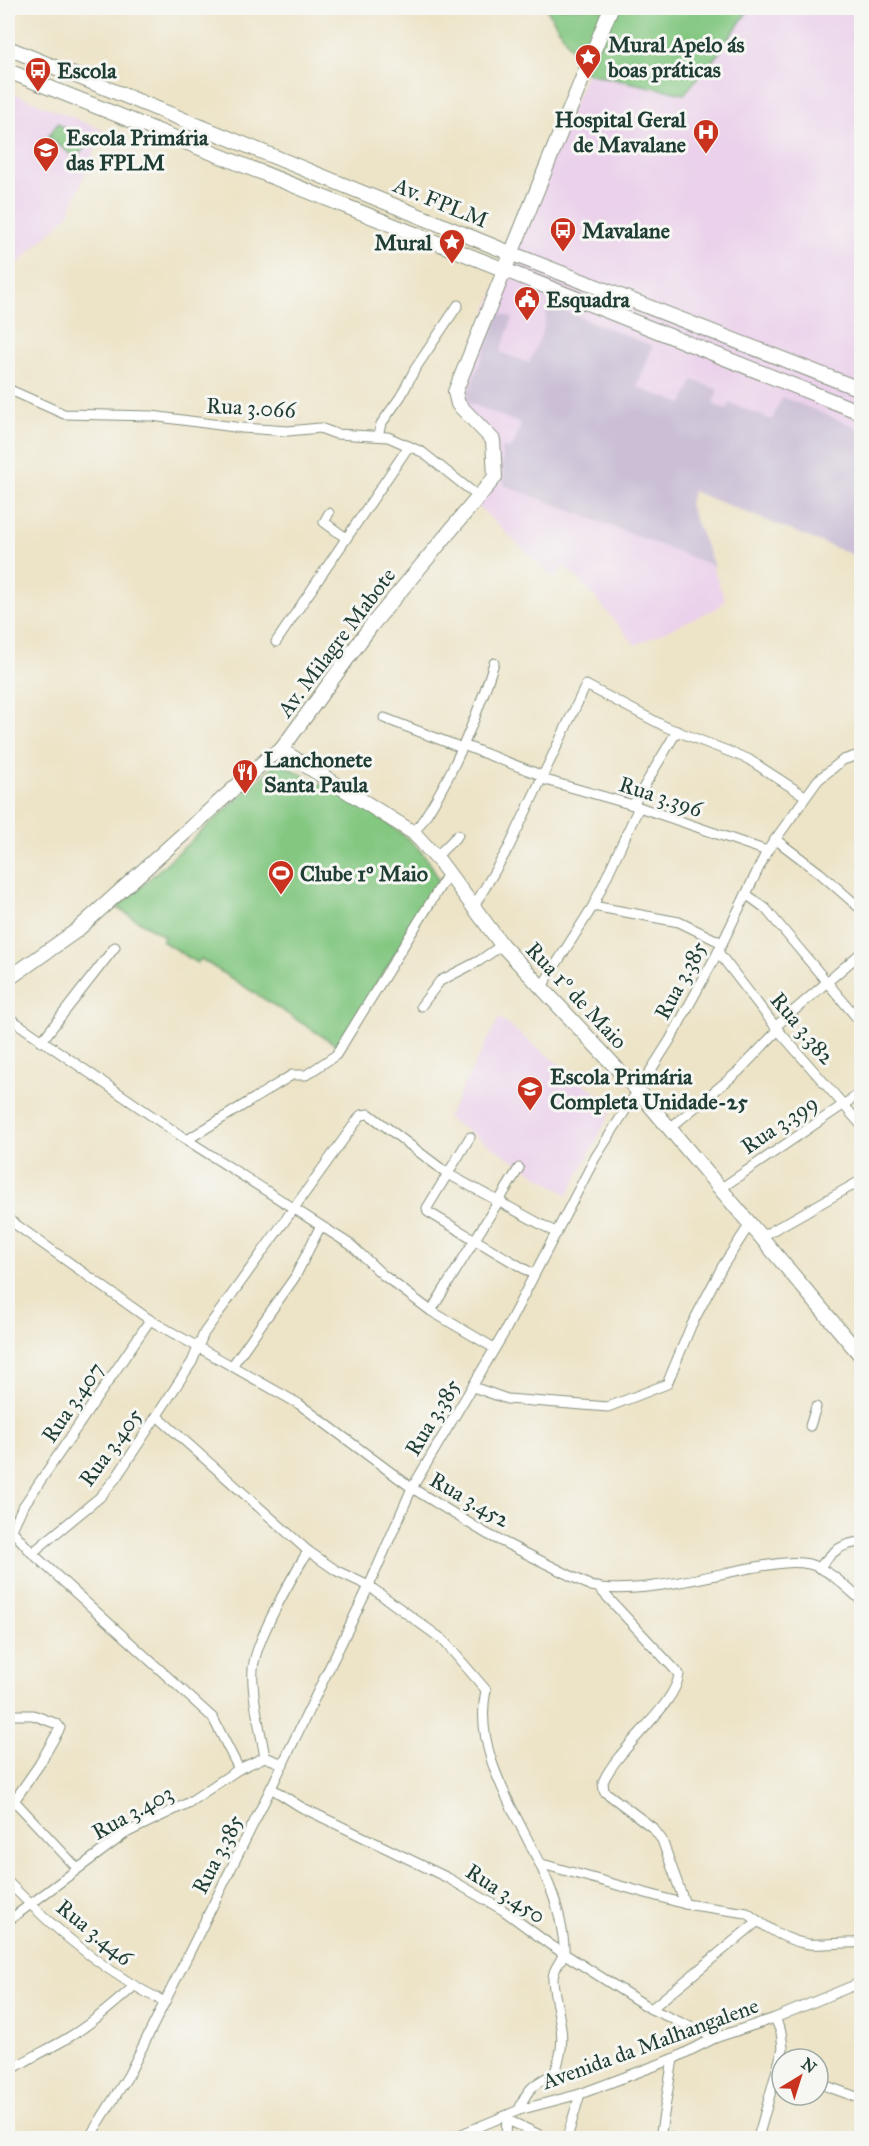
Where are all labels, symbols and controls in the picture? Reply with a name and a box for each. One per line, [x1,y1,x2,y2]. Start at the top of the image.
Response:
place label: Mural Apelo ás boas práticas [607,31,745,83]
place icon: Mural Apelo ás boas práticas [573,42,603,80]
bus stop icon: Escola [23,55,53,93]
place label: Escola [57,57,117,84]
place label: Hospital Geral de Mavalane [555,106,687,158]
hospital icon: Hospital Geral de Mavalane [691,117,721,155]
place label: Escola Primária das FPLM [66,124,209,176]
school or university icon: Escola Primária das FPLM [31,135,61,173]
street label: Av. FPLM [389,171,492,234]
bus stop icon: Mavalane [548,215,578,253]
place label: Mavalane [582,217,670,244]
place icon: Mural [437,227,467,265]
place label: Mural [374,229,433,256]
public building icon: Esquadra [512,284,542,322]
place label: Esquadra [546,286,631,313]
street label: Rua 3.066 [205,392,297,423]
street label: Av. Milagre Mabote [271,562,401,723]
place label: Lanchonete Santa Paula [264,746,372,798]
restaurant icon: Lanchonete Santa Paula [230,757,260,795]
street label: Rua 3.396 [616,770,707,823]
sports icon: Clube 1º Maio [266,858,296,896]
place label: Clube 1º Maio [300,860,428,887]
street label: Rua 1º de Maio [520,936,633,1055]
street label: Rua 3.385 [649,936,712,1024]
street label: Rua 3.382 [765,987,841,1070]
place label: Escola Primária Completa Unidade-25 [550,1063,748,1115]
school or university icon: Escola Primária Completa Unidade-25 [515,1074,545,1112]
street label: Rua 3.399 [736,1089,823,1160]
street label: Rua 3.407 [36,1357,109,1448]
street label: Rua 3.385 [399,1374,466,1461]
street label: Rua 3.405 [73,1403,148,1492]
street label: Rua 3.452 [425,1466,515,1533]
street label: Rua 3.403 [87,1779,177,1846]
street label: Rua 3.385 [186,1810,249,1898]
street label: Rua 3.450 [461,1858,551,1929]
street label: Rua 3.446 [51,1893,139,1972]
street label: Avenida da Malhangalene [537,1992,762,2096]
north arrow [770,2047,830,2107]
text: N [798,2054,820,2077]

